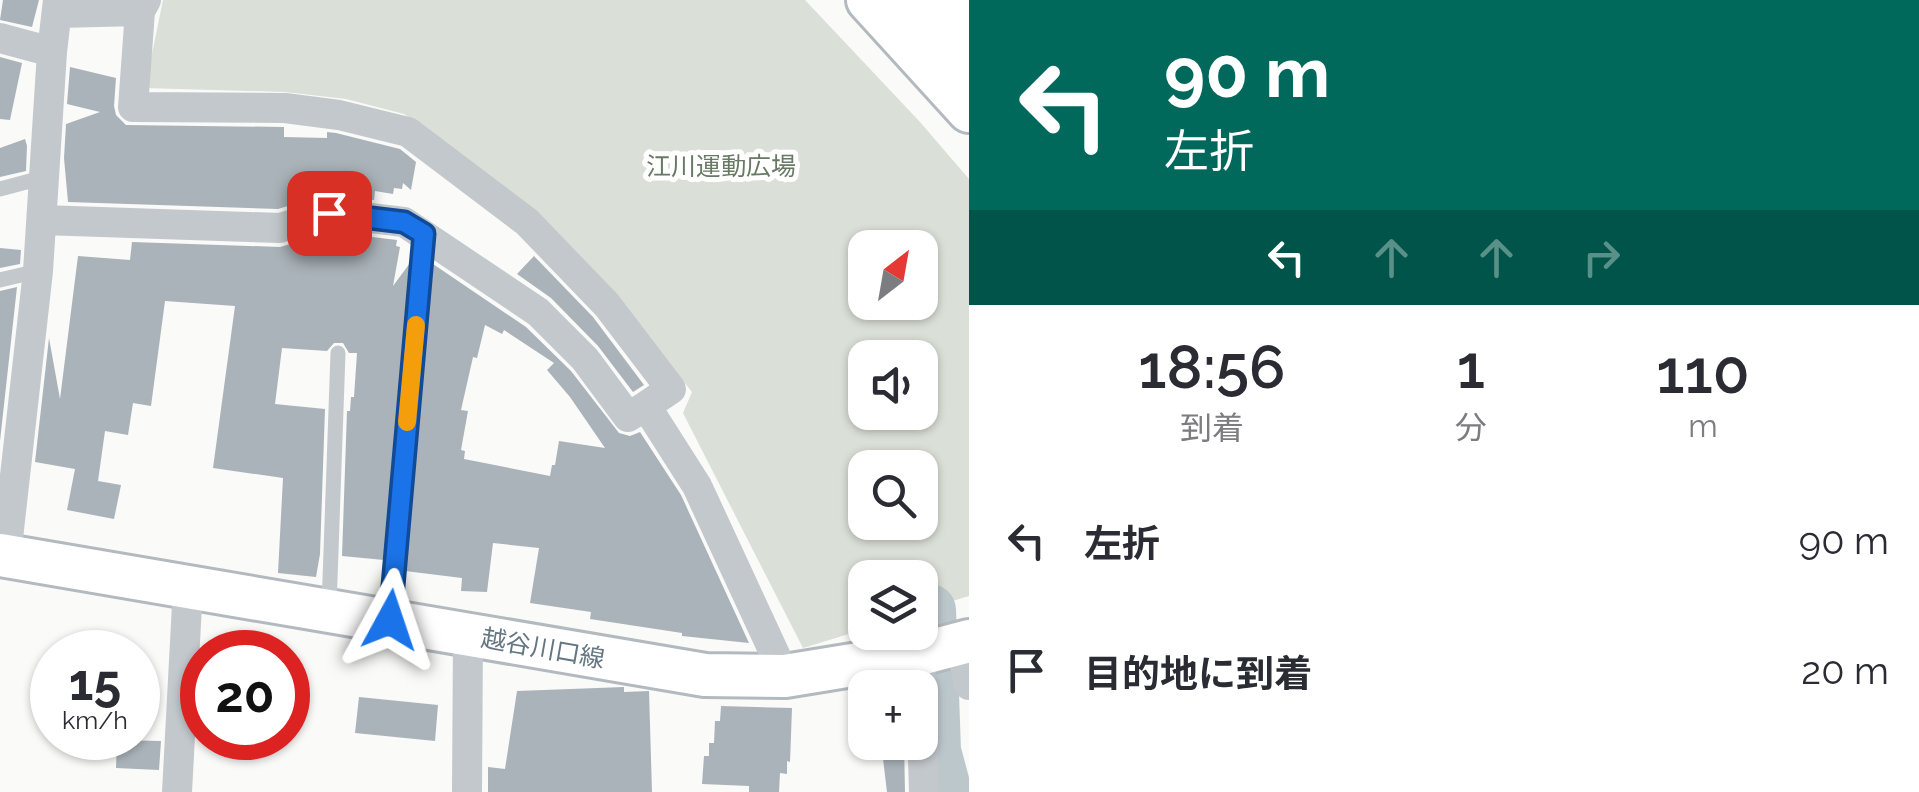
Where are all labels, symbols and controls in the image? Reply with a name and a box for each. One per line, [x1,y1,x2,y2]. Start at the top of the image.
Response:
text: 90 m [1164,31,1330,113]
icon: left [999,40,1129,170]
text: 左折 [1164,125,1254,178]
park label: 江川運動広場 [646,151,796,181]
pin [287,171,372,256]
icon: arrive [302,186,357,241]
north arrow [848,230,938,320]
map controls [848,230,938,760]
icon: left [1259,230,1314,285]
icon: ahead [1364,230,1419,285]
icon: ahead [1469,230,1524,285]
icon: right [1574,230,1629,285]
text: 18:56 [1138,332,1286,402]
text: 1 [1457,332,1485,402]
text: 110 [1656,337,1750,407]
button: sound [848,340,938,430]
text: m [1688,407,1718,444]
text: 到着 [1180,409,1244,446]
text: 分 [1455,409,1487,446]
button: search [848,450,938,540]
icon: left [999,513,1054,568]
text: 90 m [1799,518,1889,563]
text: 左折 [1084,521,1160,566]
button: layers [848,560,938,650]
position arrow [338,568,442,672]
street label: 越谷川口線 [479,622,607,674]
speed limit sign: 20 [180,630,310,760]
icon: arrive [999,643,1054,698]
text: 20 m [1801,648,1889,693]
text: 目的地に到着 [1084,651,1312,696]
text: 15 [69,653,121,712]
button: + [848,670,938,760]
text: km/h [62,705,128,735]

